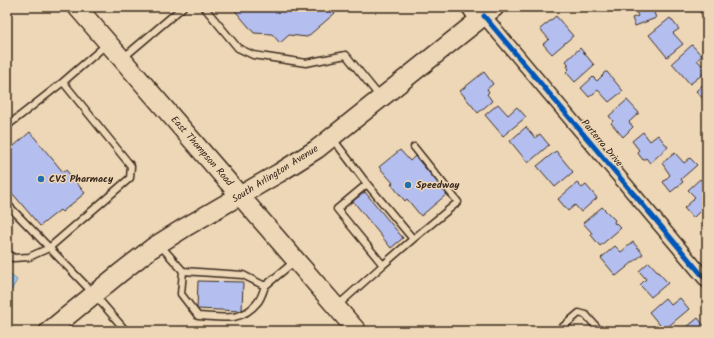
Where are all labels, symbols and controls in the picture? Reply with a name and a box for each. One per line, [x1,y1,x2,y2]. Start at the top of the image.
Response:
street label: East Thompson Road [167,112,238,191]
street label: Parterra Drive [577,116,627,171]
street label: South Arlington Avenue [229,141,322,207]
place label: CVS Pharmacy [49,171,114,187]
marker: CVS Pharmacy [36,174,46,184]
place label: Speedway [416,177,460,193]
marker: Speedway [403,180,413,190]

